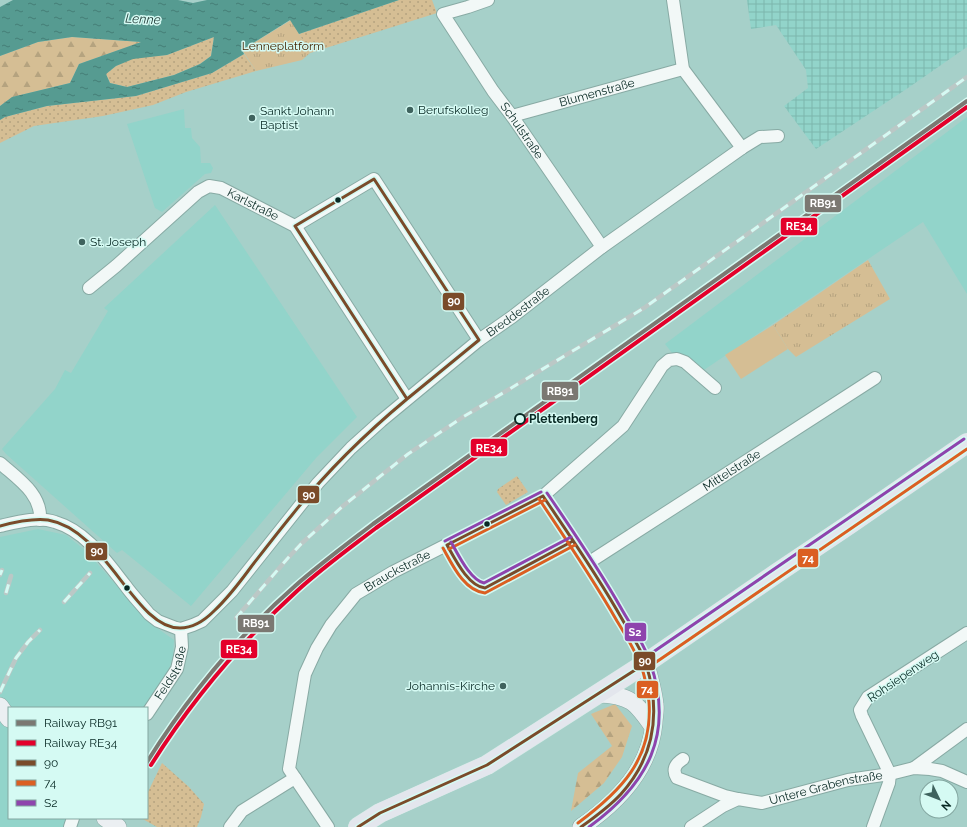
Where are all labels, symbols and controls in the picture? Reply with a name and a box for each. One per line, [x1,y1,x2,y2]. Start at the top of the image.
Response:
water label: Lenne [125,11,161,27]
park label: Lenneplatform [242,39,324,53]
street label: Blumenstraße [558,76,636,110]
street label: Schulstraße [497,100,546,162]
place label: Berufskolleg [418,103,488,117]
place label: Sankt Johann Baptist [260,104,334,132]
marker: Berufskolleg [405,105,415,115]
marker: Sankt Johann Baptist [247,113,257,123]
street label: Karlstraße [225,185,281,223]
line badge: RB91 [804,194,842,213]
unlabelled marker [333,195,343,205]
text: RB91 [810,197,837,210]
line badge: RE34 [780,217,818,236]
text: RE34 [786,220,812,233]
place label: St. Joseph [90,235,146,249]
marker: St. Joseph [77,237,87,247]
street label: Breddestraße [484,283,552,340]
line badge: 90 [442,292,465,311]
text: 90 [447,295,461,308]
line badge: RB91 [541,381,579,401]
text: RB91 [547,385,574,398]
place label: Plettenberg [529,412,598,426]
marker: Plettenberg [514,413,526,425]
line badge: RE34 [470,438,508,457]
text: RE34 [476,442,502,455]
street label: Mittelstraße [700,447,763,494]
line badge: 90 [297,485,320,504]
text: 90 [302,489,316,502]
unlabelled marker [482,519,492,529]
line badge: 90 [85,542,108,561]
text: 90 [90,545,104,558]
street label: Brauckstraße [362,547,433,594]
line badge: 74 [797,548,819,568]
text: 74 [802,552,814,565]
unlabelled marker [122,583,132,593]
line badge: RB91 [237,614,275,633]
text: RB91 [243,617,270,630]
line badge: S2 [624,622,647,642]
text: S2 [629,626,641,639]
line badge: RE34 [220,639,258,659]
text: RE34 [226,643,252,656]
street label: Feldstraße [152,645,189,702]
street label: Rohsiepenweg [865,647,941,705]
line badge: 90 [633,651,656,671]
text: 90 [638,655,652,668]
place label: Johannis-Kirche [406,679,495,693]
line badge: 74 [636,680,659,699]
marker: Johannis-Kirche [498,681,508,691]
text: 74 [641,683,653,696]
legend [8,707,148,819]
text: Railway RB91 [44,716,117,730]
text: Railway RE34 [44,736,118,750]
text: 90 [44,756,58,770]
street label: Untere Grabenstraße [768,768,883,808]
text: 74 [44,776,57,790]
north arrow [919,779,959,819]
text: S2 [44,796,58,810]
text: N [938,798,954,813]

